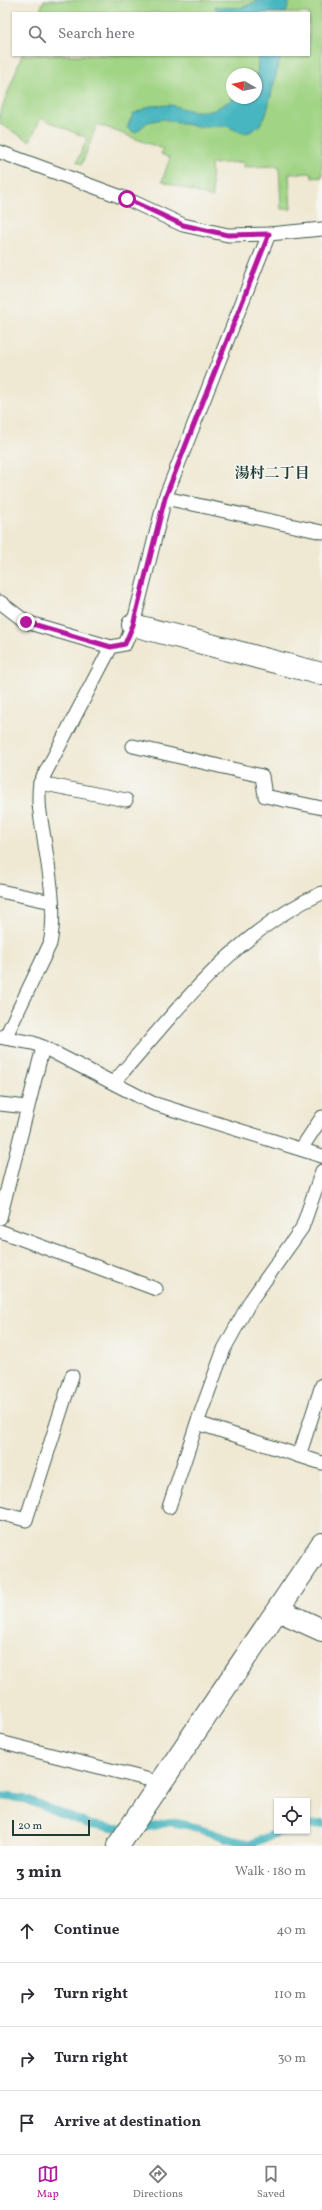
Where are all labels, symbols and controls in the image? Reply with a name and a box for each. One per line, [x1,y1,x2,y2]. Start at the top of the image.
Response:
search box [12,12,310,56]
icon: search [26,23,48,45]
text: Search here [58,24,135,45]
north arrow [226,68,262,104]
route start [118,190,136,208]
district label: 湯村二丁目 [234,464,310,485]
route end [17,613,35,631]
map controls [274,1798,310,1834]
button: locate [274,1798,310,1834]
scale bar [12,1818,90,1837]
text: 20 m [18,1819,42,1834]
text: 3 min [16,1861,62,1884]
text: Walk · 180 m [235,1863,306,1881]
icon: ahead [16,1920,38,1942]
text: Continue [54,1920,119,1941]
text: 40 m [277,1922,306,1940]
icon: right [16,1984,38,2006]
text: Turn right [54,1984,128,2005]
text: 110 m [274,1986,306,2004]
icon: right [16,2048,38,2070]
text: Turn right [54,2048,128,2069]
text: 30 m [278,2050,306,2068]
icon: arrive [16,2112,38,2134]
text: Arrive at destination [54,2112,201,2133]
tab: Map [37,2163,59,2202]
tab: Directions [133,2163,183,2202]
tab: Saved [257,2163,285,2202]

